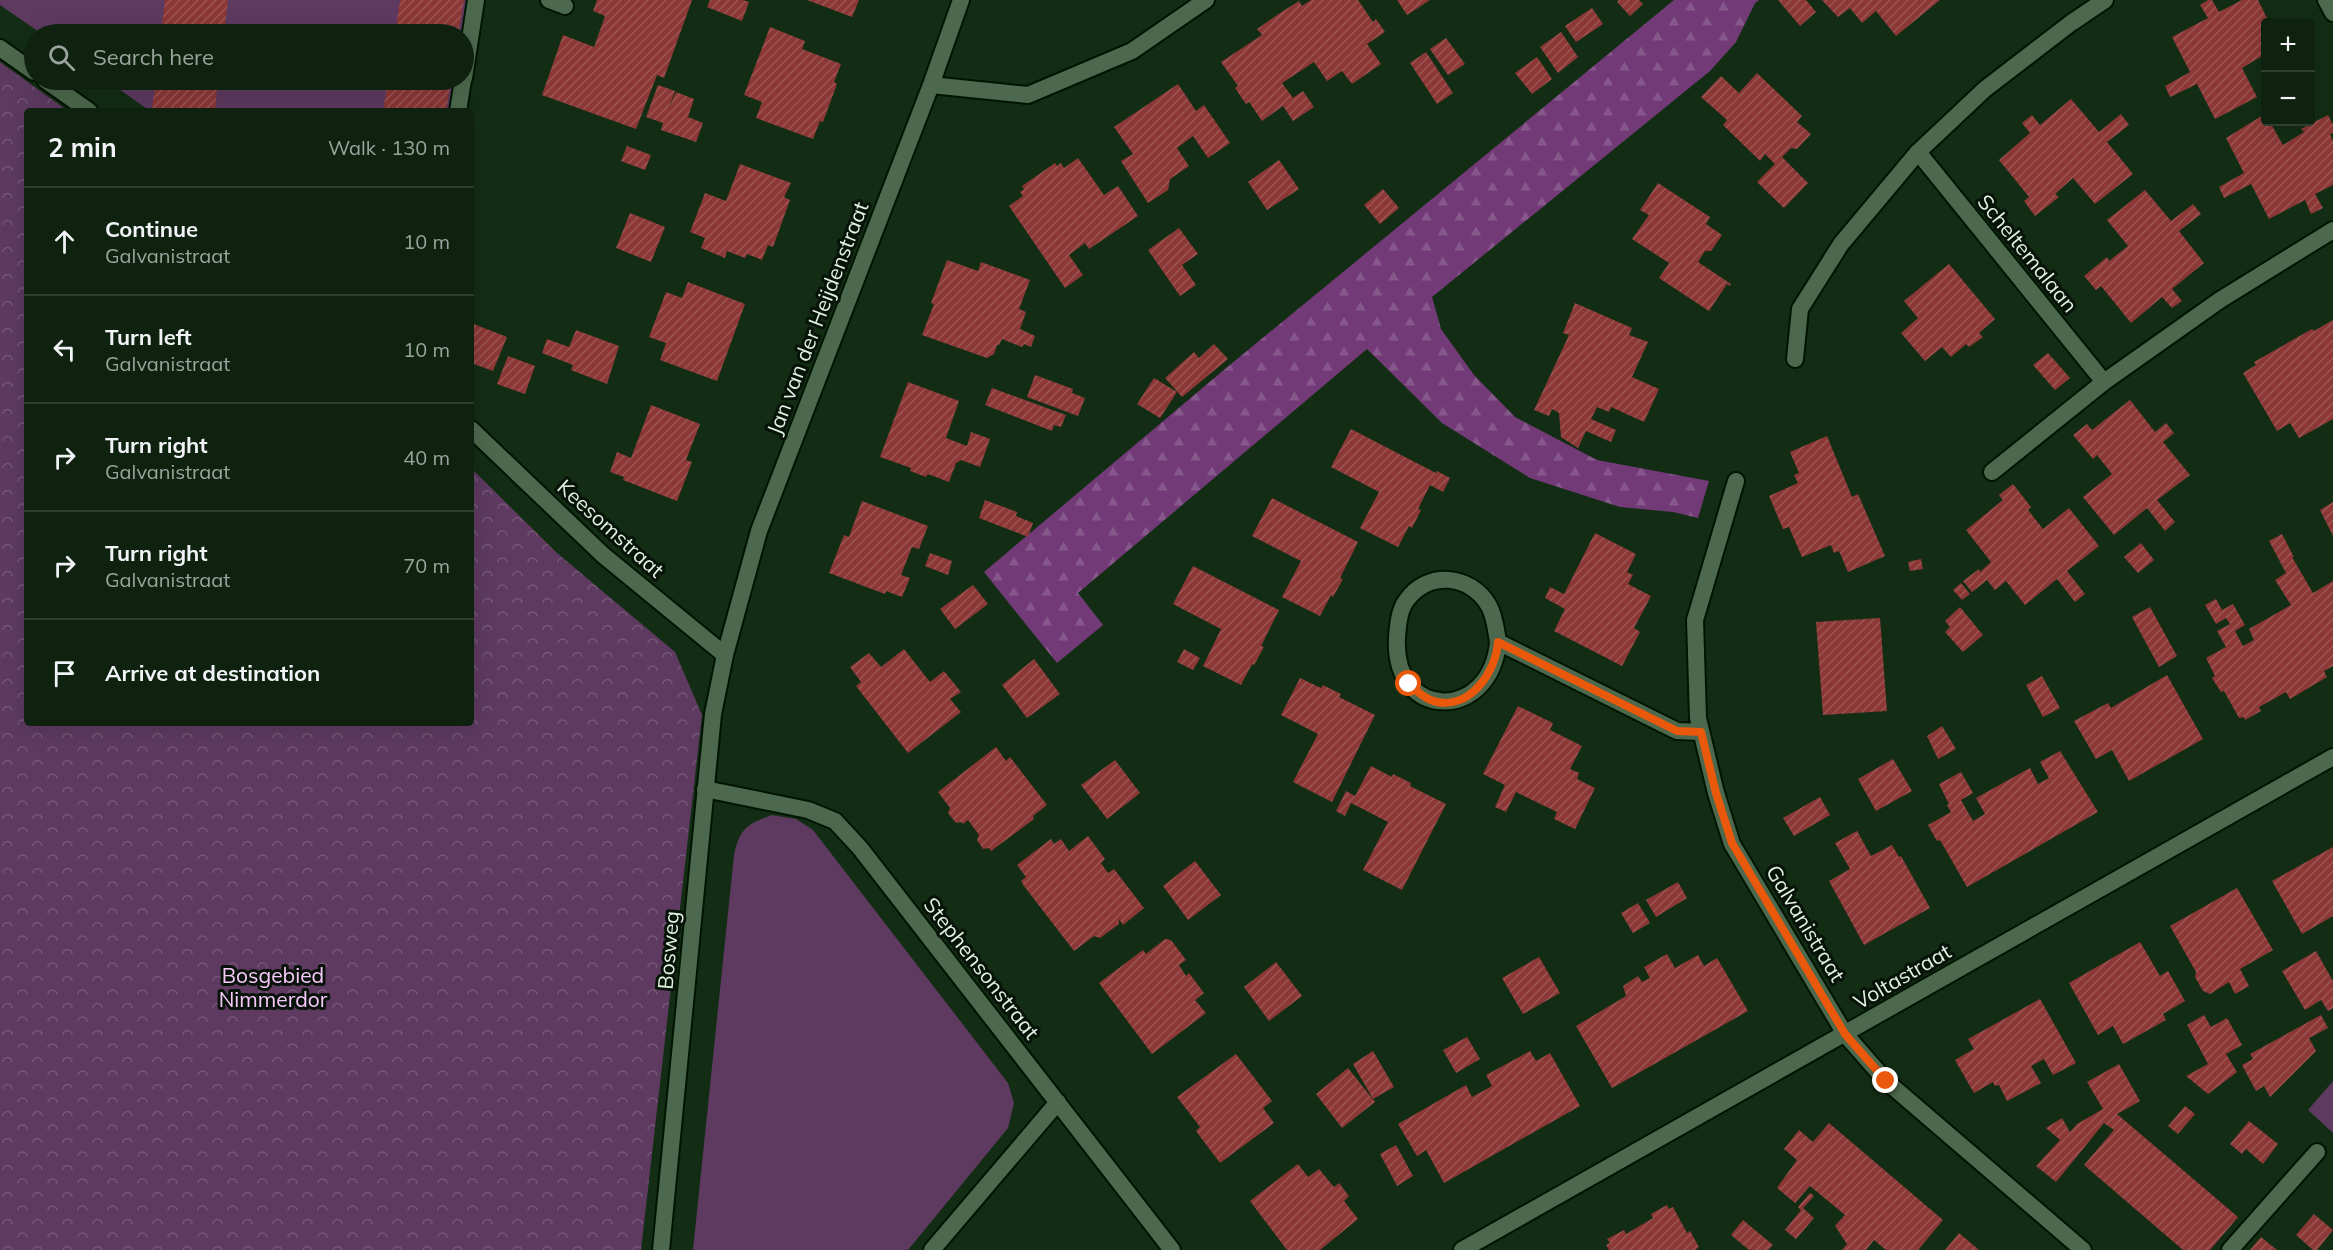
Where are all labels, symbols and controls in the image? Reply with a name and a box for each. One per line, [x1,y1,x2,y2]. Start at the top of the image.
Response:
map controls [2261,18,2315,126]
button: + [2261,18,2315,72]
search box [24,24,474,90]
icon: search [45,41,78,74]
text: Search here [93,43,214,71]
button: − [2261,72,2315,126]
text: 2 min [48,131,117,164]
text: Walk · 130 m [328,135,450,160]
street label: Scheltemalaan [1972,189,2084,317]
street label: Jan van der Heijdenstraat [761,198,873,438]
text: Continue [105,215,198,243]
icon: ahead [48,225,81,258]
text: 10 m [403,229,450,254]
text: Galvanistraat [105,243,230,268]
text: Turn left [105,323,192,351]
icon: left [48,333,81,366]
text: 10 m [403,337,450,362]
text: Galvanistraat [105,351,230,376]
text: Turn right [105,431,208,459]
icon: right [48,441,81,474]
text: 40 m [403,445,450,470]
text: Galvanistraat [105,459,230,484]
street label: Keesomstraat [552,473,670,583]
text: Turn right [105,539,208,567]
icon: right [48,549,81,582]
text: 70 m [403,553,450,578]
text: Galvanistraat [105,567,230,592]
icon: arrive [48,657,81,690]
text: Arrive at destination [105,659,320,687]
route start [1395,670,1421,696]
street label: Galvanistraat [1761,860,1851,986]
street label: Stephensonstraat [919,892,1045,1044]
street label: Bosweg [652,910,684,990]
street label: Voltastraat [1849,938,1955,1014]
park label: Bosgebied Nimmerdor [219,962,328,1012]
route end [1872,1067,1898,1093]

